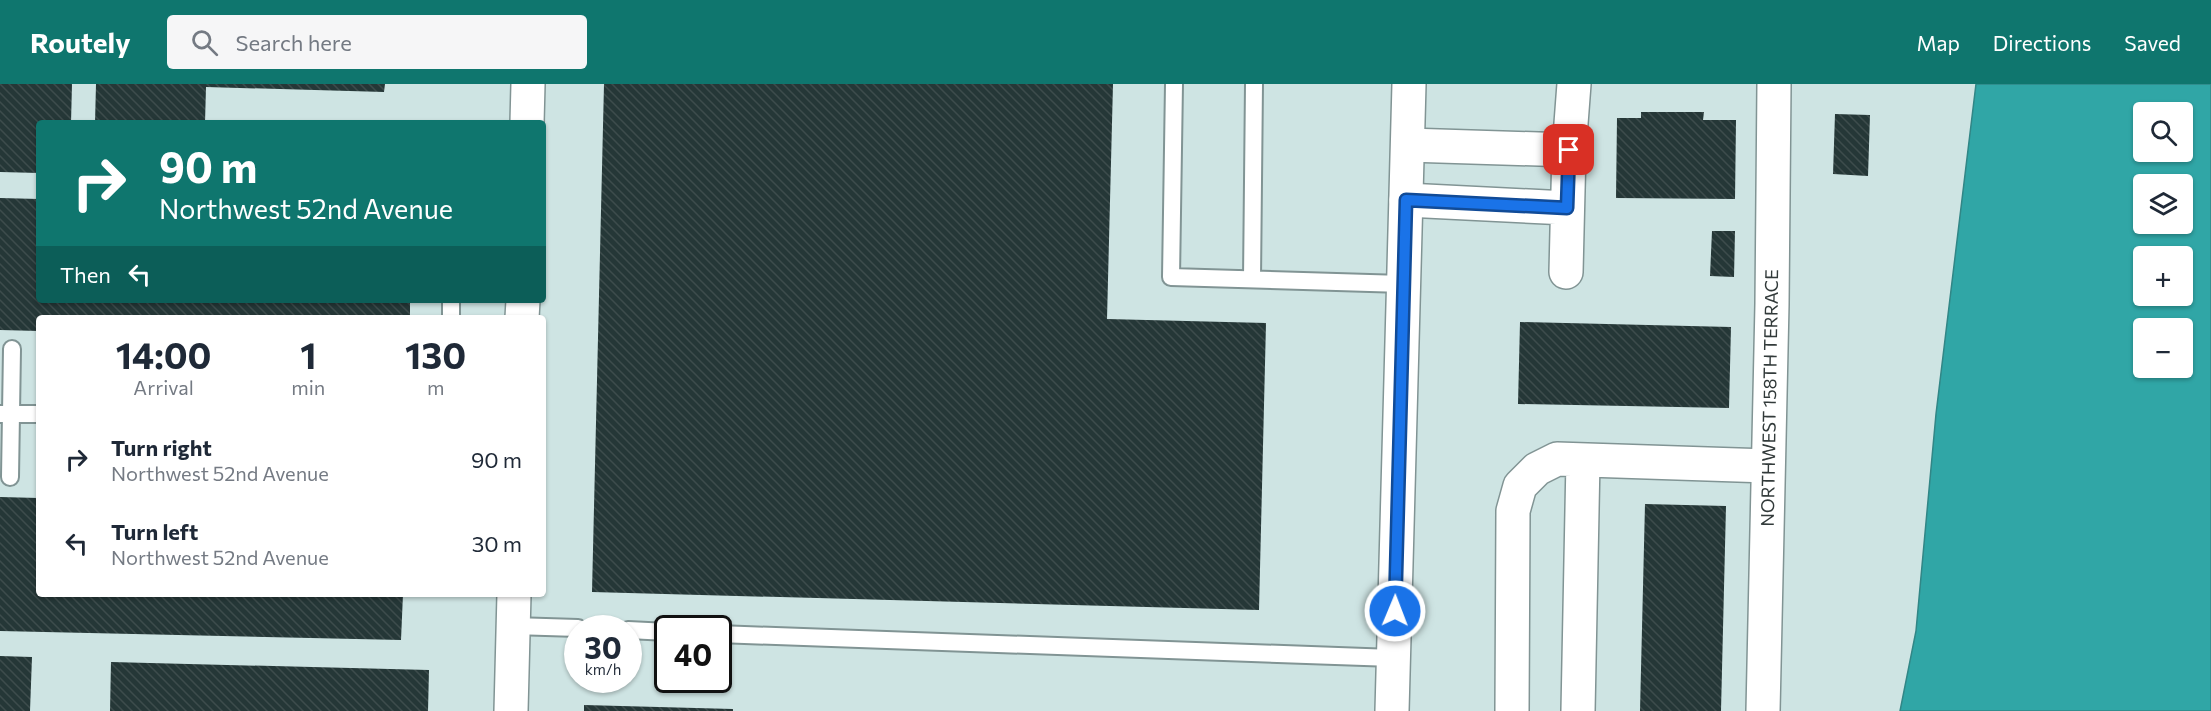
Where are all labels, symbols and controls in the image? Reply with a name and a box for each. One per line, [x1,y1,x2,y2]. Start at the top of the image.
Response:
search box [167,15,587,69]
text: Routely [30,25,131,59]
icon: search [188,26,221,59]
text: Search here [236,29,352,56]
text: Map [1917,30,1960,55]
text: Directions [1993,30,2091,55]
text: Saved [2124,30,2181,55]
map controls [2133,102,2193,378]
button: search [2133,102,2193,162]
pin [1543,124,1594,175]
icon: arrive [1552,133,1585,166]
text: 90 m [159,140,258,192]
icon: right [60,144,138,222]
button: layers [2133,174,2193,234]
text: Northwest 52nd Avenue [159,192,453,225]
button: + [2133,246,2193,306]
icon: left [123,258,156,291]
text: Then [60,261,111,288]
street label: NORTHWEST 158TH TERRACE [1756,269,1782,527]
button: − [2133,318,2193,378]
text: 14:00 [116,332,212,376]
text: 1 [300,332,316,376]
text: 130 [405,332,466,376]
text: Arrival [133,375,194,399]
text: min [291,375,325,399]
text: m [427,375,444,399]
text: Turn right [111,434,212,461]
icon: right [60,443,93,476]
text: 90 m [471,446,522,473]
text: Northwest 52nd Avenue [111,461,329,485]
text: Turn left [111,518,198,545]
icon: left [60,527,93,560]
text: 30 m [472,530,522,557]
text: Northwest 52nd Avenue [111,545,329,569]
position arrow [1363,579,1427,643]
speed limit sign: 40 [654,615,732,693]
text: 30 [584,628,622,665]
text: km/h [585,660,621,678]

